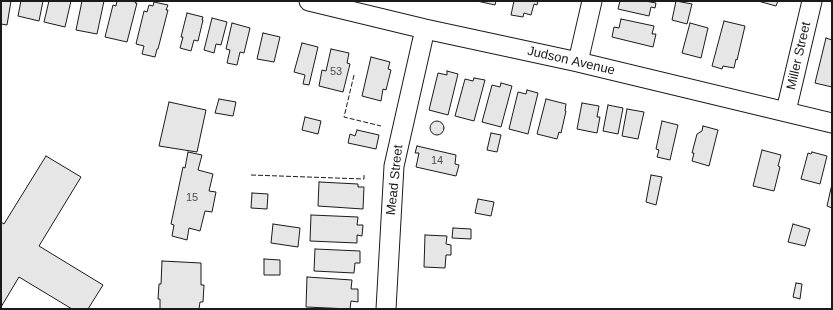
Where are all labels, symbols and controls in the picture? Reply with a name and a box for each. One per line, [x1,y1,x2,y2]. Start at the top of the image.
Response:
street label: Miller Street [784,20,814,92]
street label: Judson Avenue [526,43,616,79]
house number: 53 [330,65,342,79]
street label: Mead Street [384,144,406,216]
house number: 14 [431,154,443,168]
house number: 15 [186,191,198,205]

